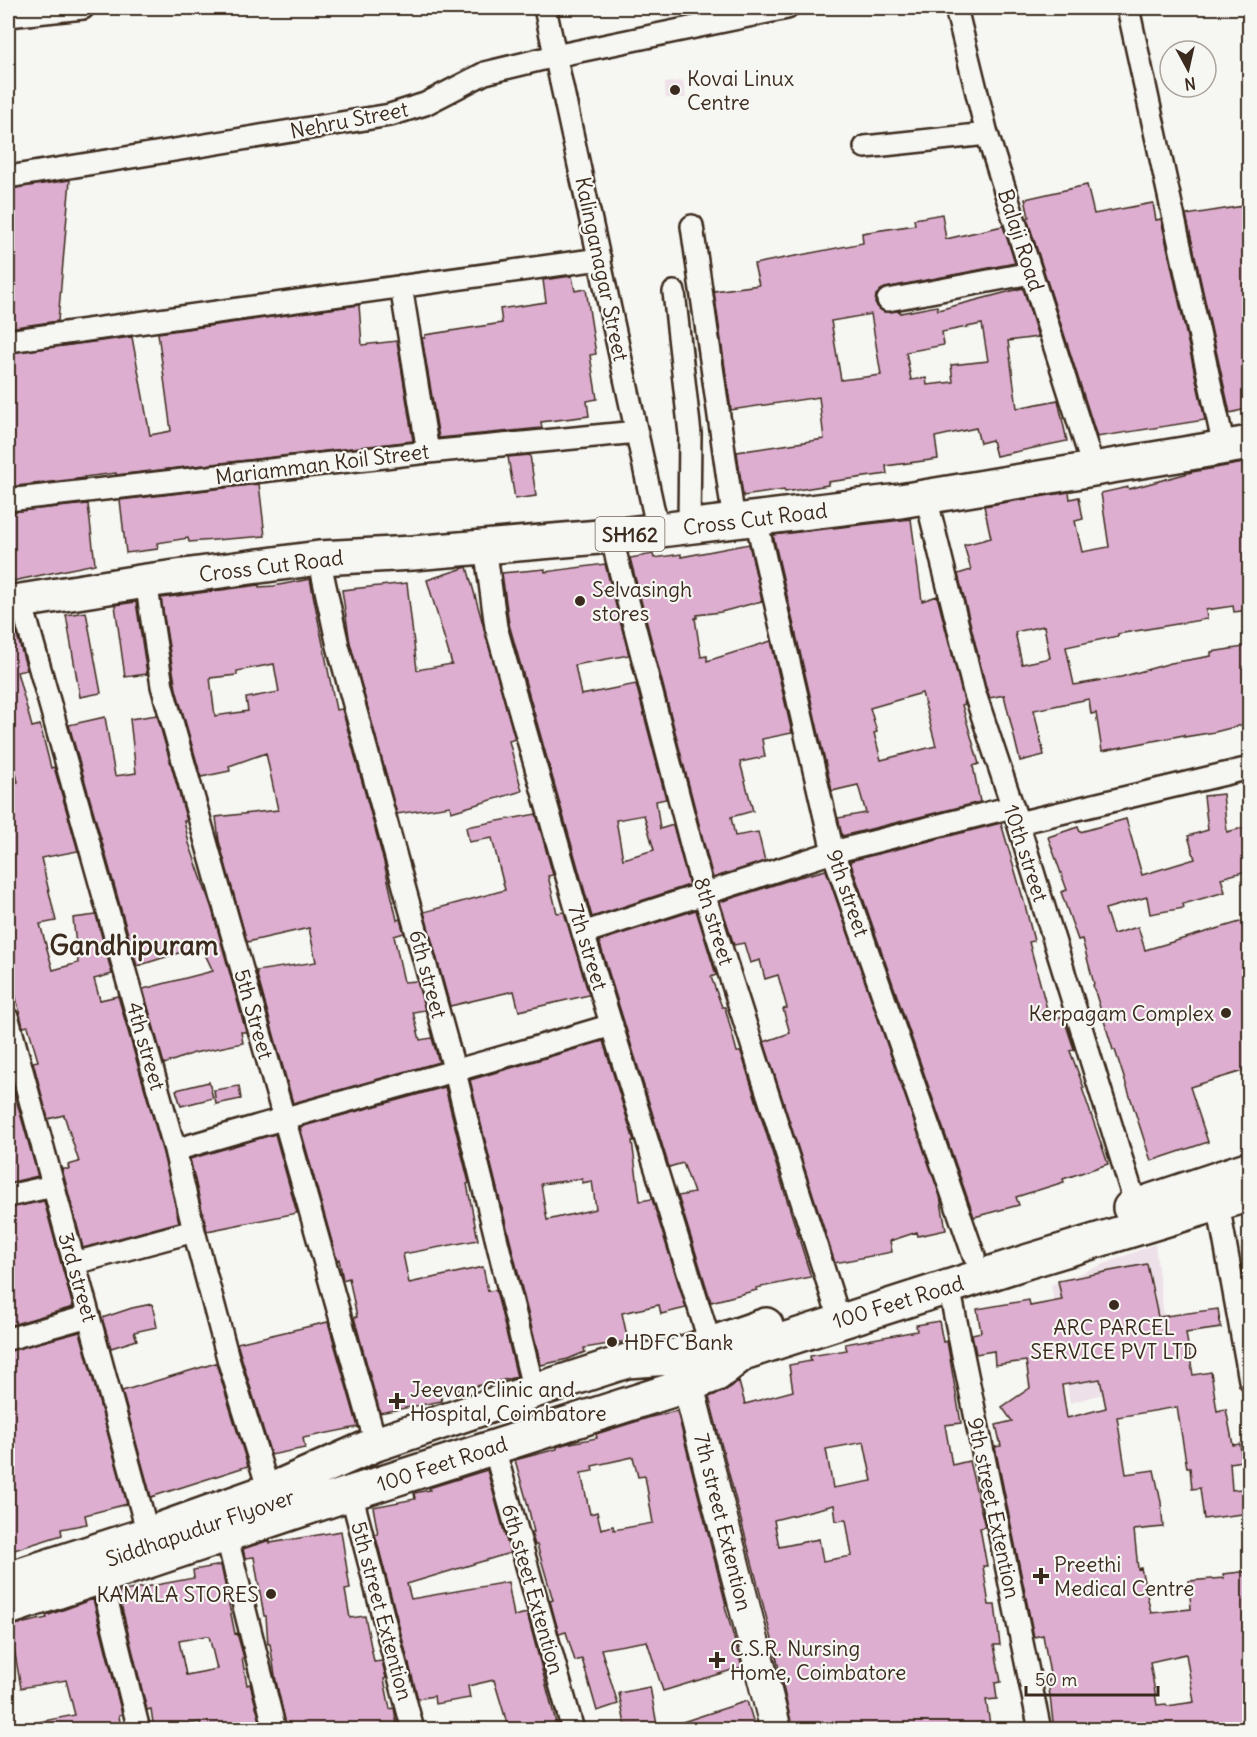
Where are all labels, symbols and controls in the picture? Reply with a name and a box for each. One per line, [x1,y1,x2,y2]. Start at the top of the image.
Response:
north arrow [1158,39,1218,99]
place label: Kovai Linux Centre [687,65,794,116]
text: N [1183,73,1197,95]
marker: Kovai Linux Centre [668,83,682,97]
street label: Nehru Street [288,95,410,145]
street label: Kalinganagar Street [569,174,635,364]
street label: Balaji Road [992,185,1050,295]
street label: Mariamman Koil Street [214,437,430,491]
street label: Cross Cut Road [681,497,829,541]
road number: SH162 [596,517,664,551]
street label: Cross Cut Road [197,544,345,588]
place label: Selvasingh stores [592,576,692,627]
marker: Selvasingh stores [573,594,587,608]
street label: 10th street [998,801,1054,905]
street label: 9th street [820,846,876,940]
street label: 8th street [688,874,740,968]
street label: 7th street [562,901,614,993]
street label: 6th street [403,927,453,1021]
district label: Gandhipuram [49,928,219,962]
street label: 5th Street [228,966,280,1062]
street label: 4th street [121,999,171,1093]
place label: Kerpagam Complex [1029,1000,1214,1027]
marker: Kerpagam Complex [1219,1006,1233,1020]
street label: 3rd street [52,1229,104,1325]
street label: 100 Feet Road [829,1269,967,1335]
marker: ARC PARCEL SERVICE PVT LTD [1107,1298,1121,1312]
place label: ARC PARCEL SERVICE PVT LTD [1030,1314,1198,1365]
place label: HDFC Bank [624,1329,733,1356]
marker: HDFC Bank [605,1335,619,1349]
place label: Jeevan Clinic and Hospital, Coimbatore [410,1376,607,1427]
marker: Jeevan Clinic and Hospital, Coimbatore [388,1392,406,1410]
street label: 9th street Extention [962,1415,1026,1601]
street label: 100 Feet Road [373,1430,511,1498]
street label: 7th street Extention [688,1430,758,1614]
street label: Siddhapudur Flyover [102,1483,298,1573]
street label: 6th steet Extention [496,1501,570,1677]
street label: 5th street Extention [345,1519,419,1703]
place label: Preethi Medical Centre [1054,1551,1194,1602]
marker: Preethi Medical Centre [1032,1567,1050,1585]
place label: KAMALA STORES [97,1581,259,1608]
marker: KAMALA STORES [264,1587,278,1601]
place label: C.S.R. Nursing Home, Coimbatore [730,1635,906,1686]
marker: C.S.R. Nursing Home, Coimbatore [708,1651,726,1669]
scale bar [1026,1659,1158,1697]
text: 50 m [1035,1668,1077,1691]

